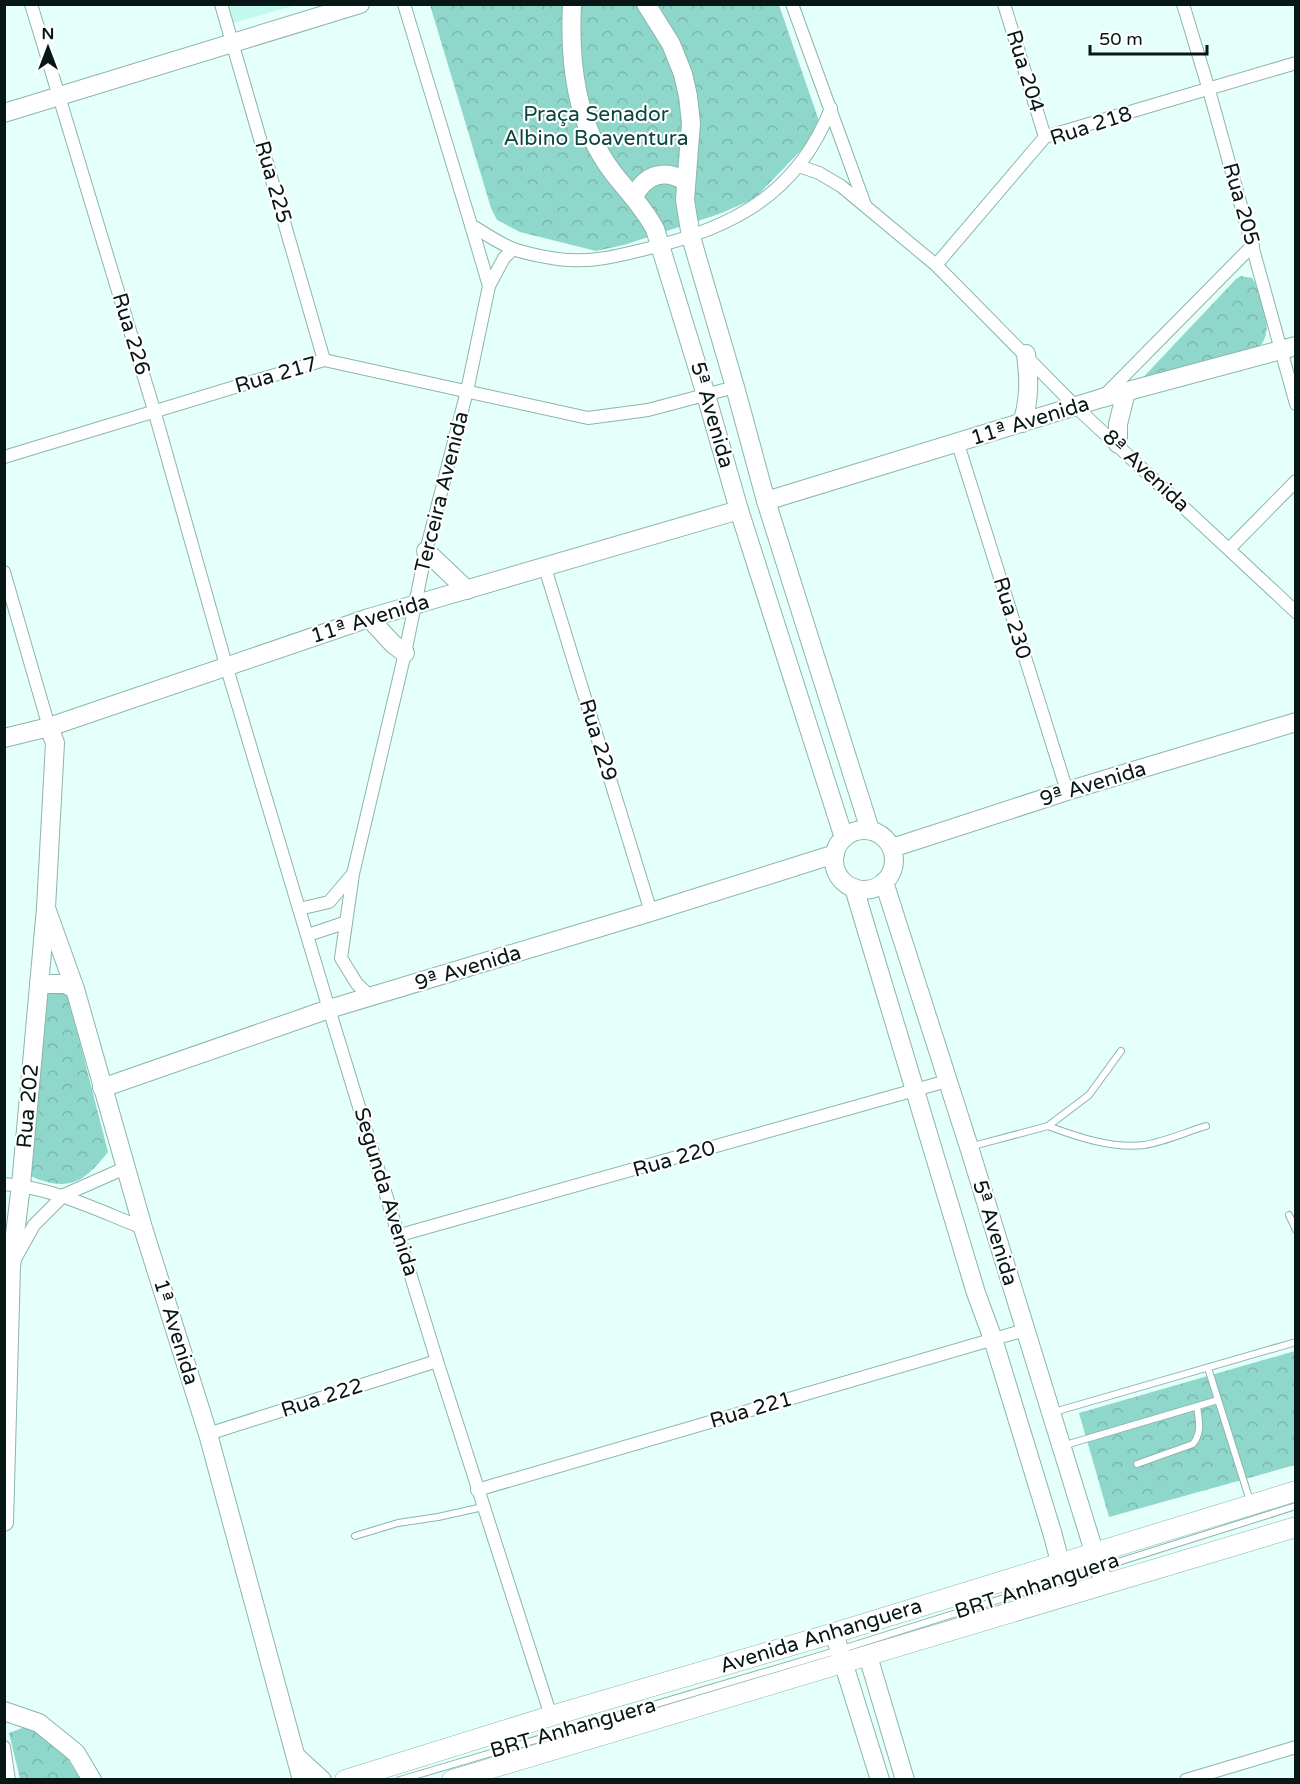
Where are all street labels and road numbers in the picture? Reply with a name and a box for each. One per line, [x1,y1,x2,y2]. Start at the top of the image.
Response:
street label: Rua 204 [1001,27,1049,115]
street label: Rua 218 [1047,101,1135,151]
street label: Rua 225 [249,138,297,226]
street label: Rua 205 [1217,160,1265,248]
street label: Rua 226 [107,290,155,378]
street label: Rua 217 [232,351,320,399]
street label: 5ª Avenida [685,359,739,471]
street label: 11ª Avenida [968,391,1092,451]
street label: Terceira Avenida [410,409,474,575]
street label: 8ª Avenida [1097,424,1195,518]
street label: Rua 230 [988,574,1036,662]
street label: 11ª Avenida [308,589,432,649]
street label: Rua 229 [574,696,622,784]
street label: 9ª Avenida [1037,756,1149,812]
street label: 9ª Avenida [412,940,524,996]
street label: Rua 202 [12,1063,44,1149]
street label: Segunda Avenida [348,1105,424,1279]
street label: Rua 220 [630,1135,718,1183]
street label: 5ª Avenida [967,1177,1023,1289]
street label: 1ª Avenida [148,1276,204,1388]
street label: Rua 222 [278,1373,366,1423]
street label: Rua 221 [707,1386,795,1434]
street label: BRT Anhanguera [952,1548,1122,1624]
street label: Avenida Anhanguera [717,1593,925,1679]
street label: BRT Anhanguera [487,1692,659,1764]

